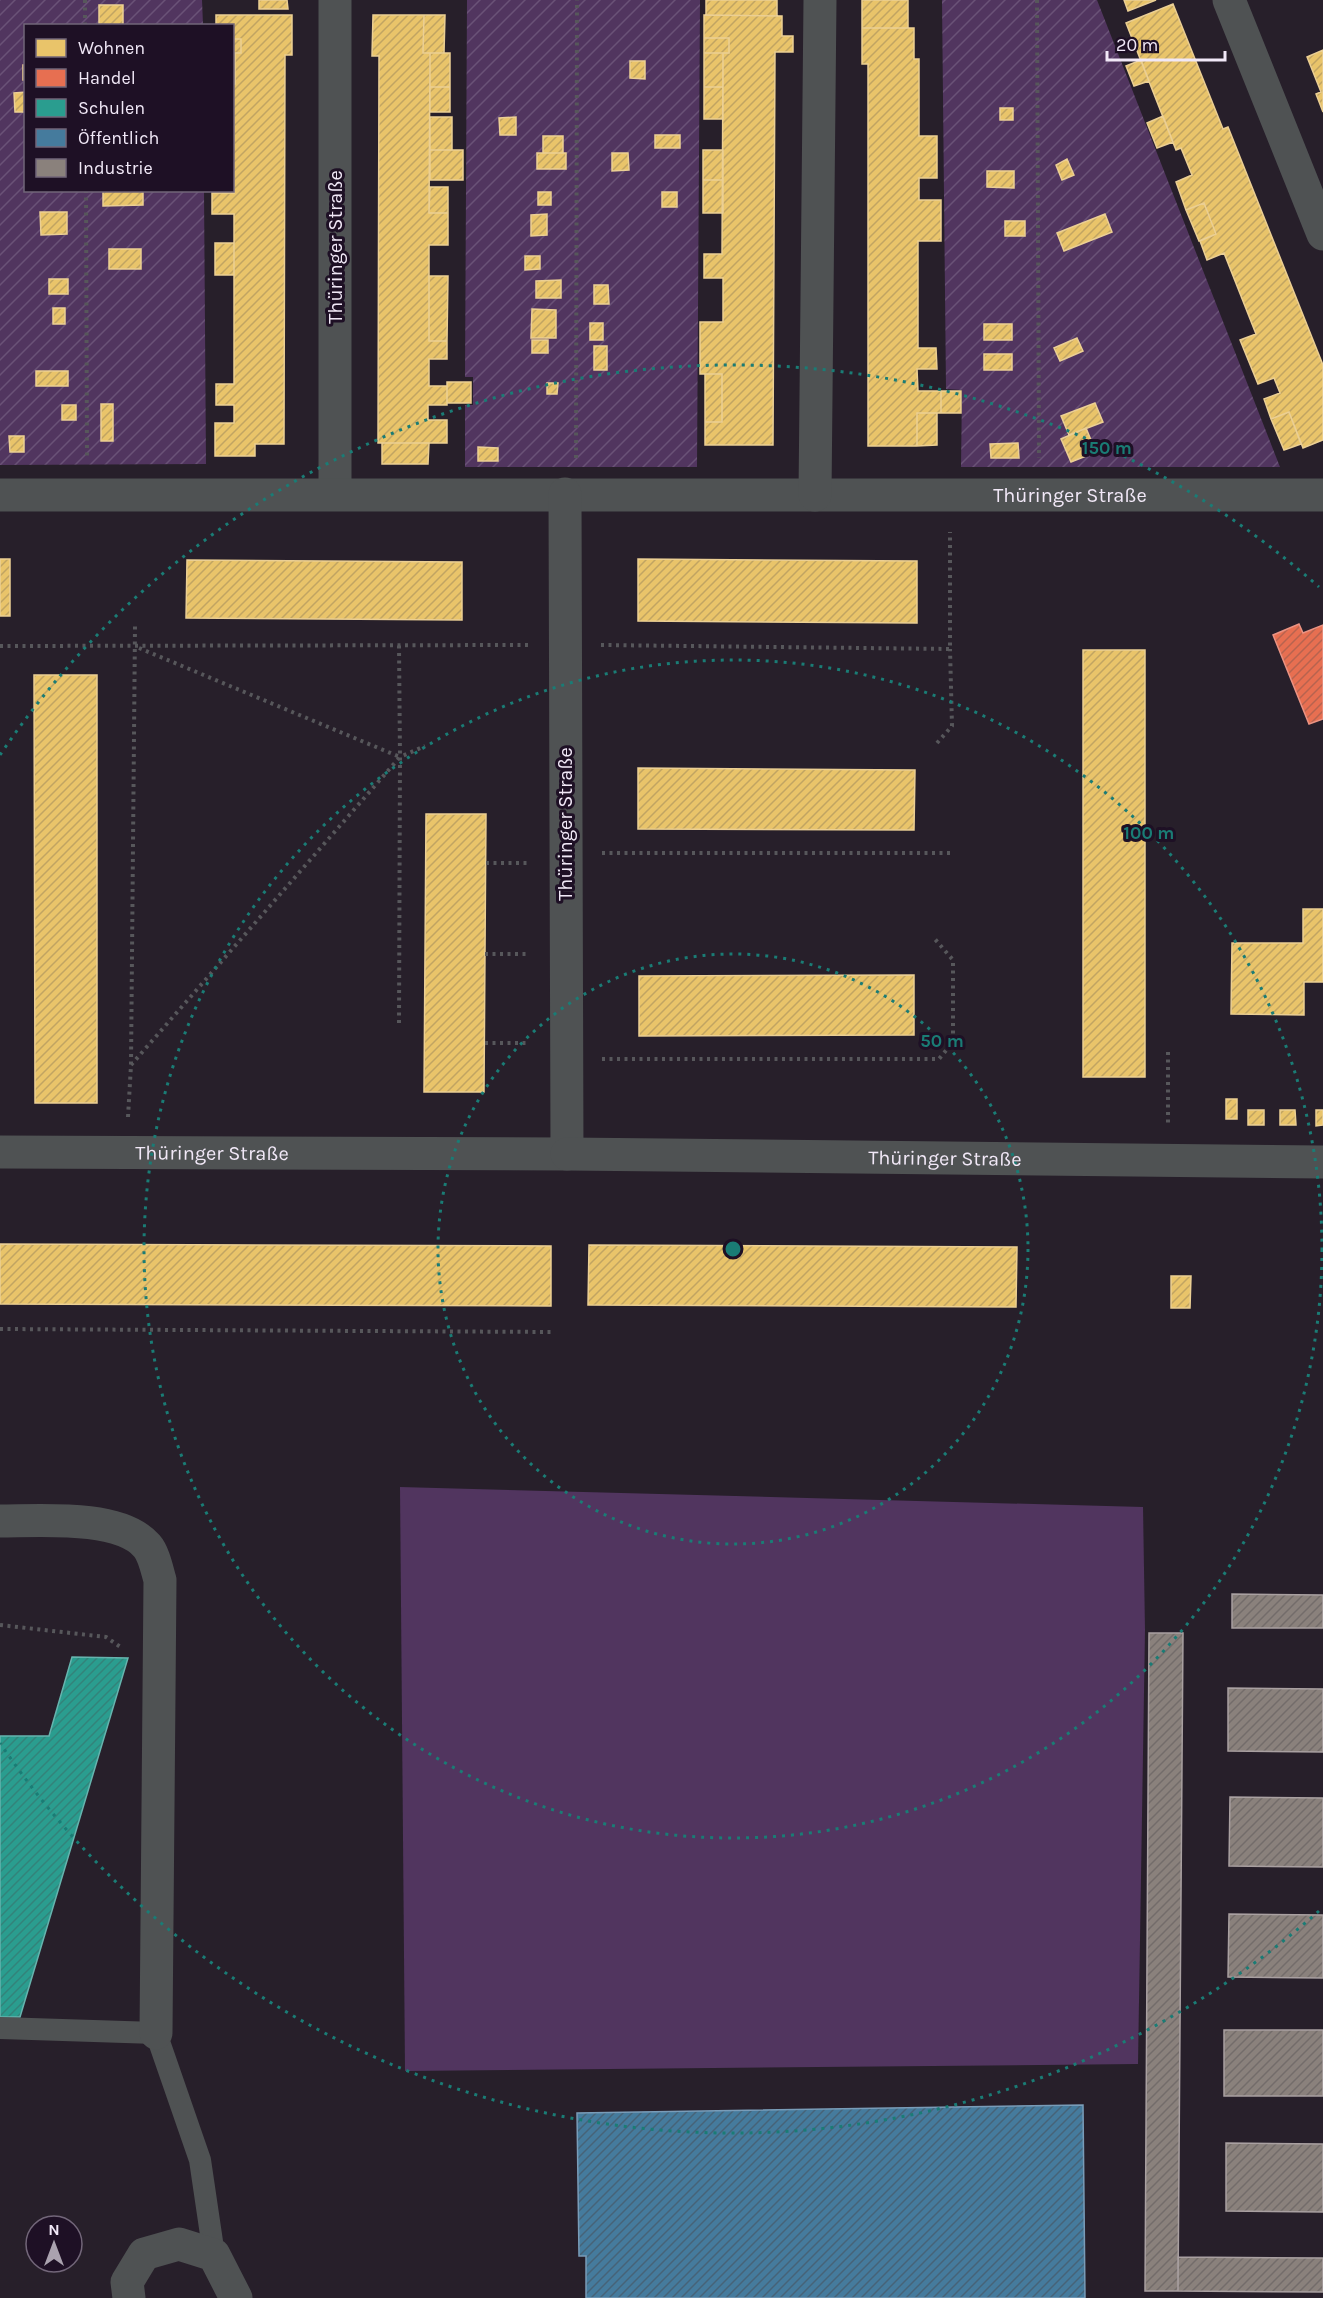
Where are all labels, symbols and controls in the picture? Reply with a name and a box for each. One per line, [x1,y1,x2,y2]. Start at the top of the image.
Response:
legend [24,24,234,192]
scale bar [1107,24,1226,62]
text: 20 m [1116,34,1158,56]
text: Wohnen [78,37,145,59]
text: Handel [78,67,136,89]
text: Schulen [78,97,145,119]
text: Öffentlich [78,127,159,149]
text: Industrie [78,157,153,179]
street label: Thüringer Straße [324,170,347,324]
text: 150 m [1082,437,1132,459]
street label: Thüringer Straße [993,484,1147,507]
street label: Thüringer Straße [554,747,577,901]
text: 100 m [1124,822,1174,844]
text: 50 m [920,1030,964,1052]
street label: Thüringer Straße [135,1141,289,1165]
street label: Thüringer Straße [868,1146,1022,1171]
centre of rings [723,1239,743,1259]
north arrow [24,2214,84,2274]
text: N [48,2220,60,2239]

